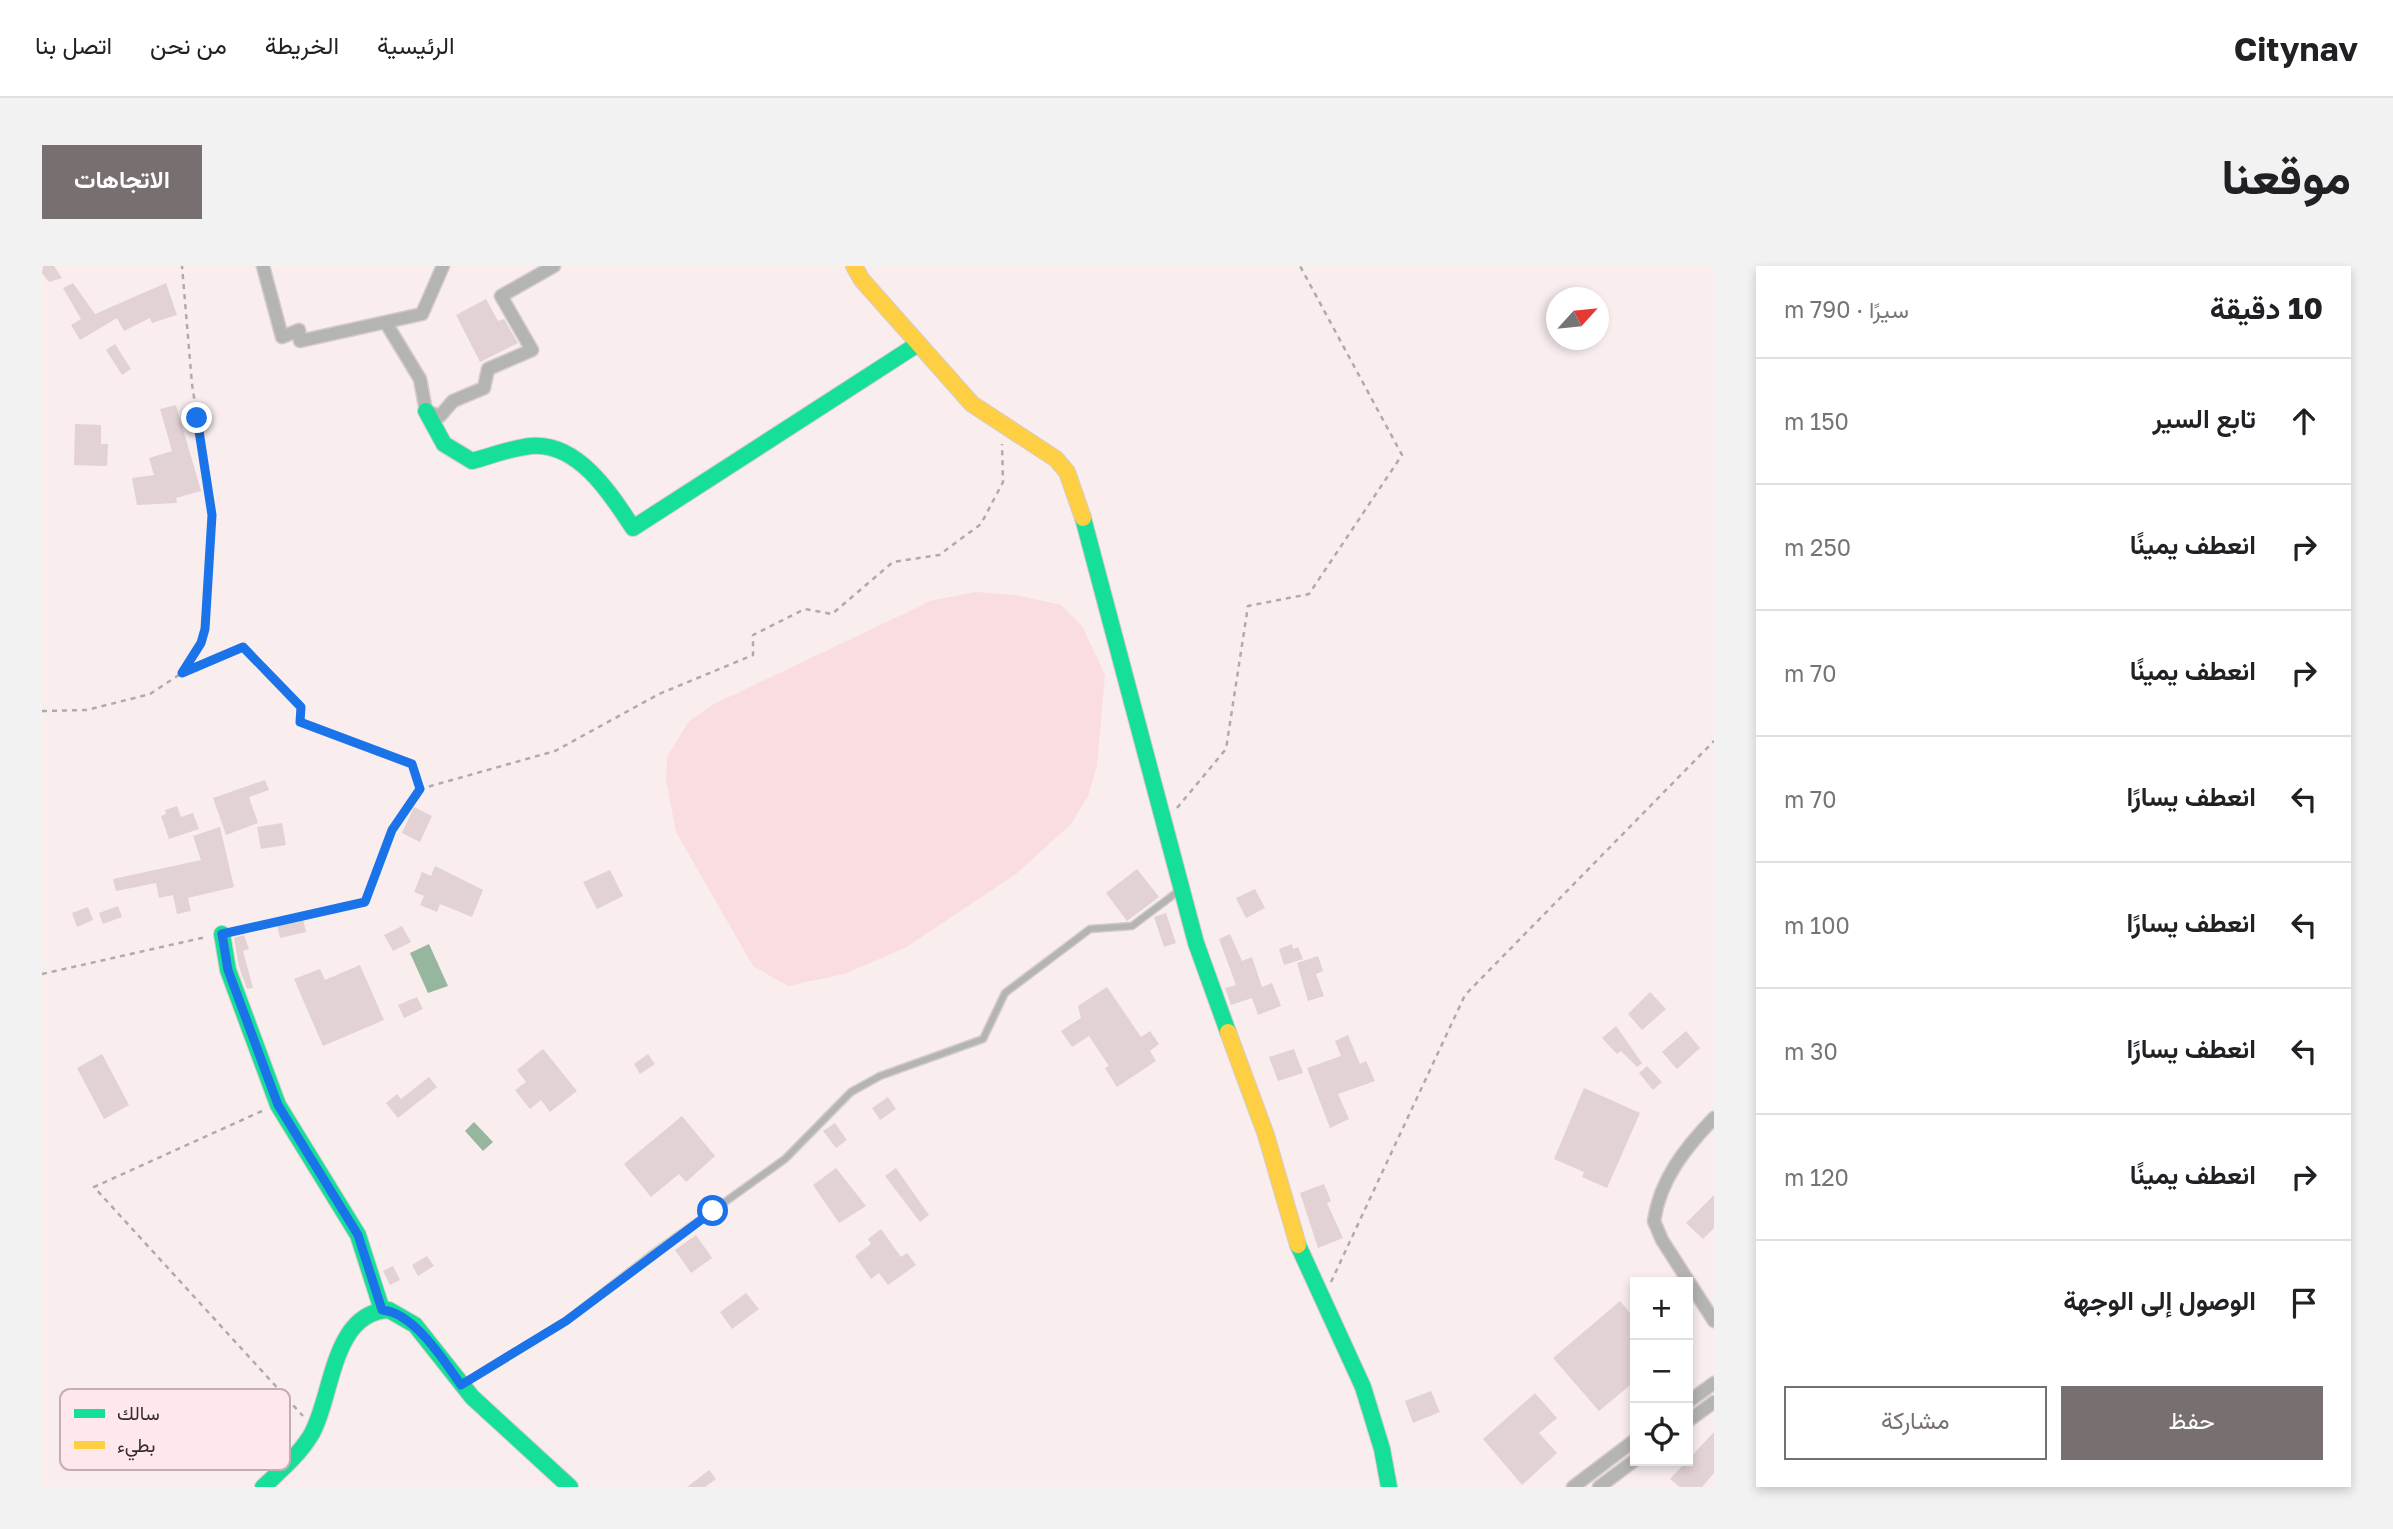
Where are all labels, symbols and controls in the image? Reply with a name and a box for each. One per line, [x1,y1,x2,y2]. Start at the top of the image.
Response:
text: Citynav [2234,29,2358,68]
text: اتصل بنا [35,30,112,59]
text: من نحن [150,30,227,59]
text: الخريطة [265,30,339,59]
text: الرئيسية [377,30,455,59]
button: الاتجاهات [42,145,202,219]
text: موقعنا [2221,146,2351,205]
north arrow [1546,287,1609,350]
text: 10 دقيقة [2210,290,2323,326]
text: سيرًا · 790 m [1784,295,1909,323]
route end [181,402,212,433]
icon: ahead [2285,402,2323,440]
text: تابع السير [2153,403,2256,434]
text: 150 m [1784,407,1849,435]
icon: right [2285,528,2323,566]
text: انعطف يمينًا [2130,529,2256,560]
text: 250 m [1784,533,1851,561]
icon: right [2285,654,2323,692]
text: انعطف يمينًا [2130,655,2256,686]
text: 70 m [1784,659,1837,687]
icon: left [2285,780,2323,818]
text: انعطف يسارًا [2126,781,2256,812]
text: 70 m [1784,785,1837,813]
icon: left [2285,906,2323,944]
text: انعطف يسارًا [2126,907,2256,938]
text: 100 m [1784,911,1850,939]
icon: left [2285,1032,2323,1070]
text: انعطف يسارًا [2126,1033,2256,1064]
text: 30 m [1784,1037,1838,1065]
icon: right [2285,1158,2323,1196]
text: انعطف يمينًا [2130,1159,2256,1190]
text: 120 m [1784,1163,1849,1191]
route start [697,1195,728,1226]
map controls [1630,1277,1693,1466]
button: + [1630,1277,1693,1340]
icon: arrive [2285,1284,2323,1322]
text: الوصول إلى الوجهة [2063,1285,2256,1316]
button: − [1630,1340,1693,1403]
button: مشاركة [1784,1386,2047,1460]
button: حفظ [2061,1386,2323,1460]
legend [60,1389,290,1470]
text: سالك [117,1401,160,1424]
button: locate [1630,1403,1693,1466]
text: بطيء [117,1433,155,1461]

